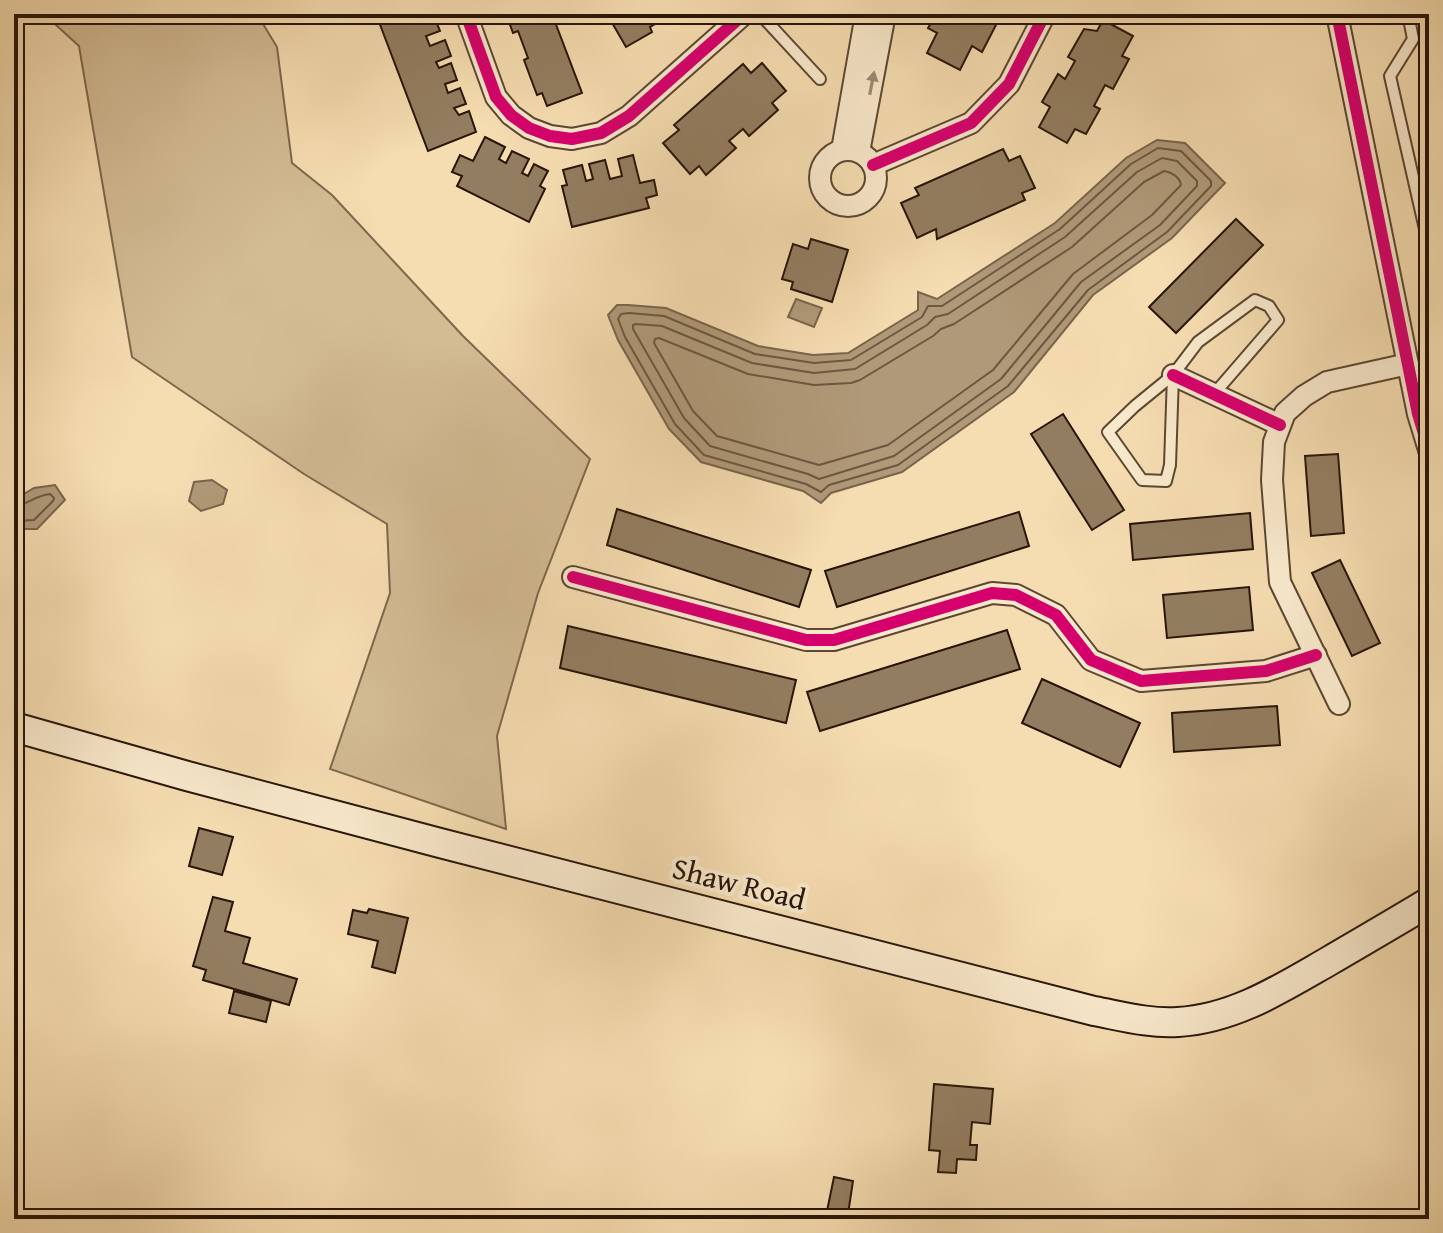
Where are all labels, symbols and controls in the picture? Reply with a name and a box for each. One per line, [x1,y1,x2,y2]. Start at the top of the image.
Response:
one-way arrow [867,70,879,95]
street label: Shaw Road [668,845,810,921]

